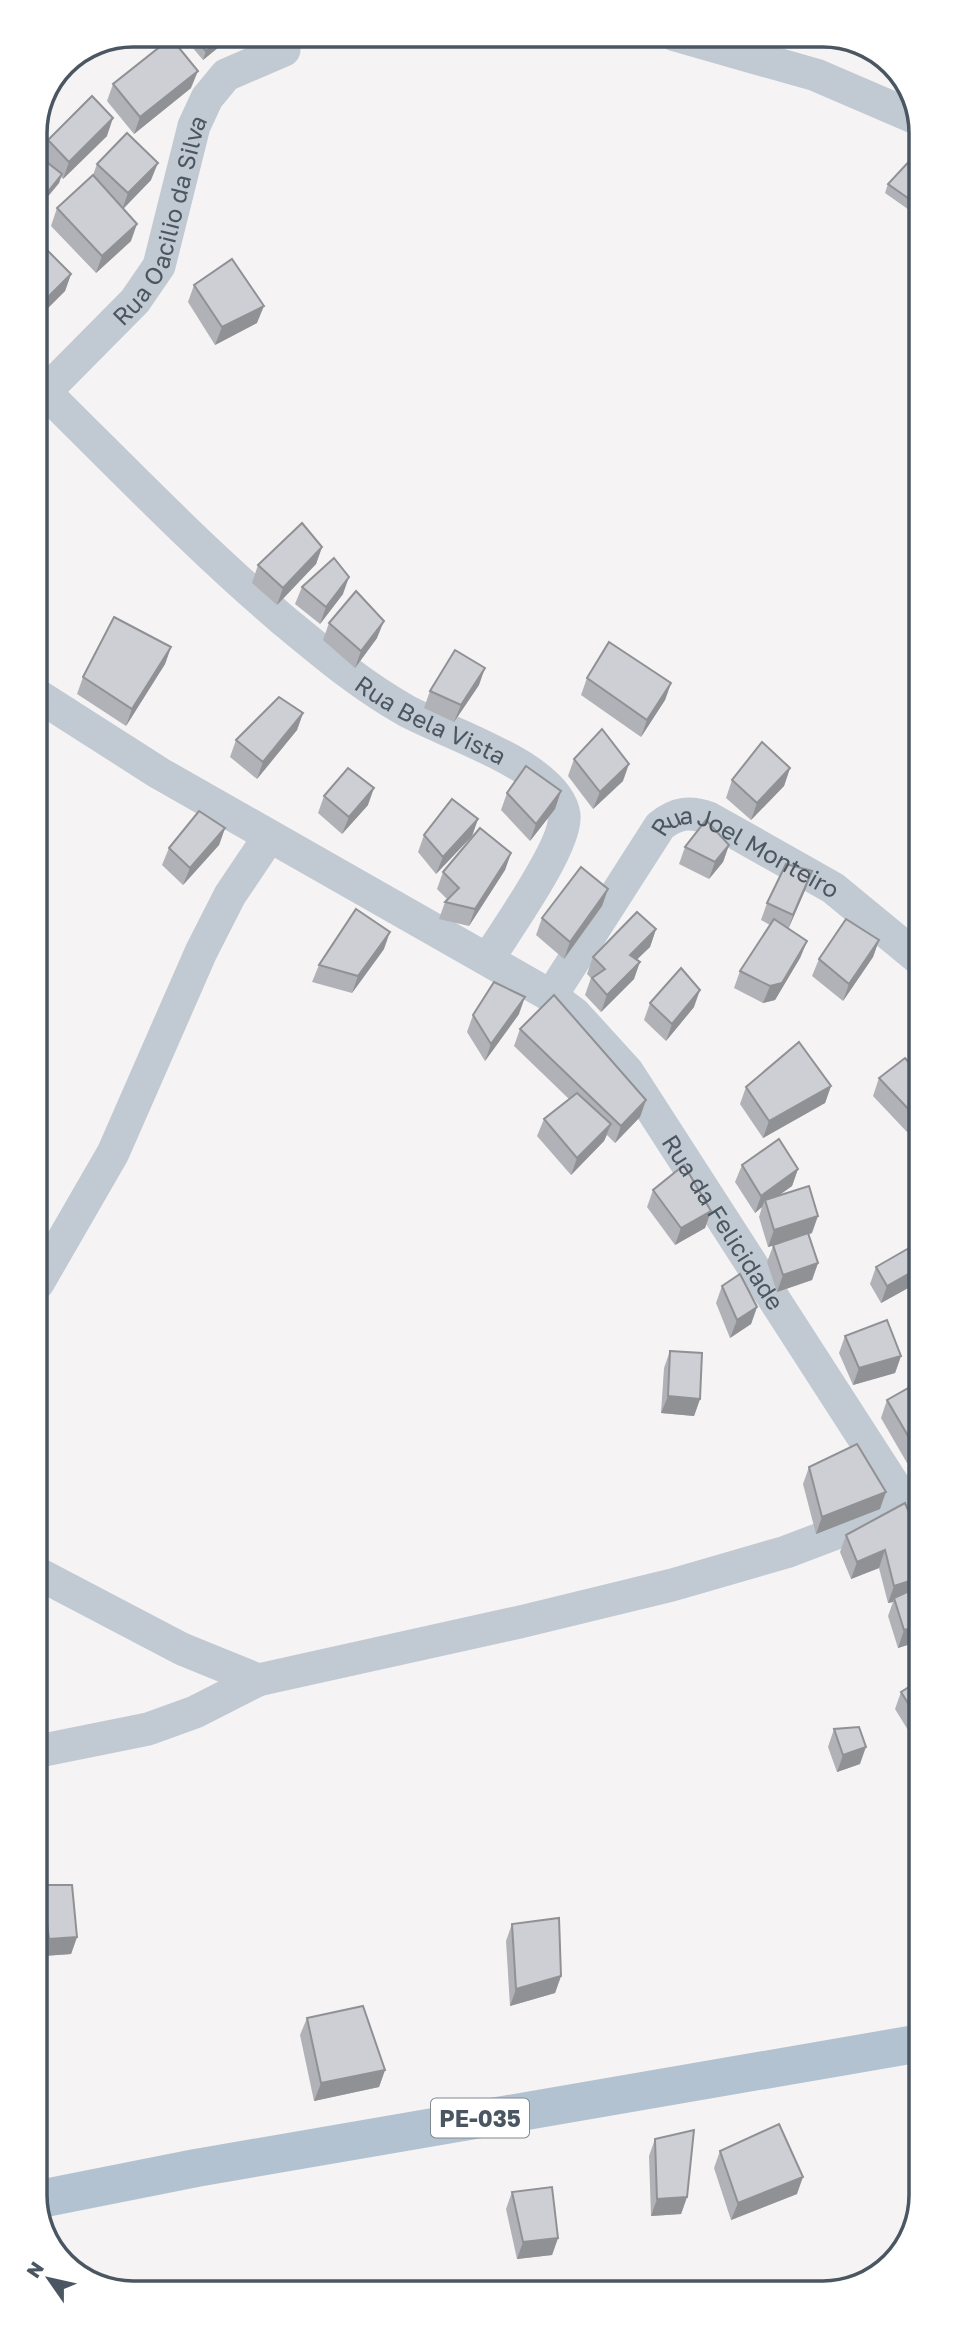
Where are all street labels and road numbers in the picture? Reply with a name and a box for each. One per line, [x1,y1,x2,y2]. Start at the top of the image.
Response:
street label: Rua Oacilio da Silva [106,110,212,331]
street label: Rua Bela Vista [350,668,512,770]
street label: Rua Joel Monteiro [643,799,845,903]
street label: Rua da Felicidade [657,1128,791,1315]
road number: PE-035 [431,2098,529,2138]

